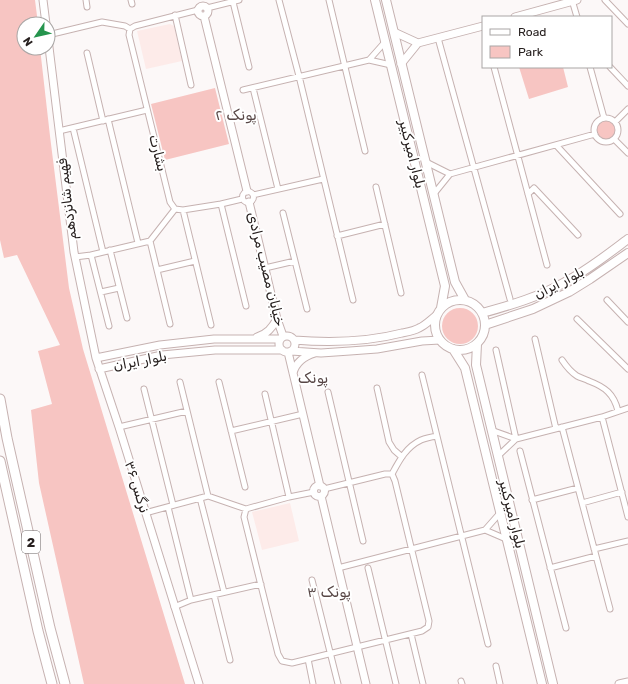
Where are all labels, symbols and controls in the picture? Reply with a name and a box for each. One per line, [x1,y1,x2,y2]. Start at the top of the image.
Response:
north arrow [16,16,56,56]
legend [482,16,612,68]
text: Road [518,25,546,39]
text: N [20,34,36,48]
text: Park [518,45,544,59]
district label: پونک ۲ [215,106,257,125]
street label: بلوار امیرکبیر [395,117,429,190]
street label: بشارت [145,133,171,173]
street label: فهیم شانزدهم [54,157,80,241]
street label: خیابان مصیب مرادی [244,210,288,328]
street label: بلوار ایران [531,263,587,303]
street label: بلوار ایران [112,347,168,375]
district label: پونک [298,369,328,388]
street label: نرگس ۳۶ [121,459,153,515]
street label: بلوار امیرکبیر [495,477,529,550]
road number: 2 [22,531,40,553]
district label: پونک ۳ [307,583,351,602]

